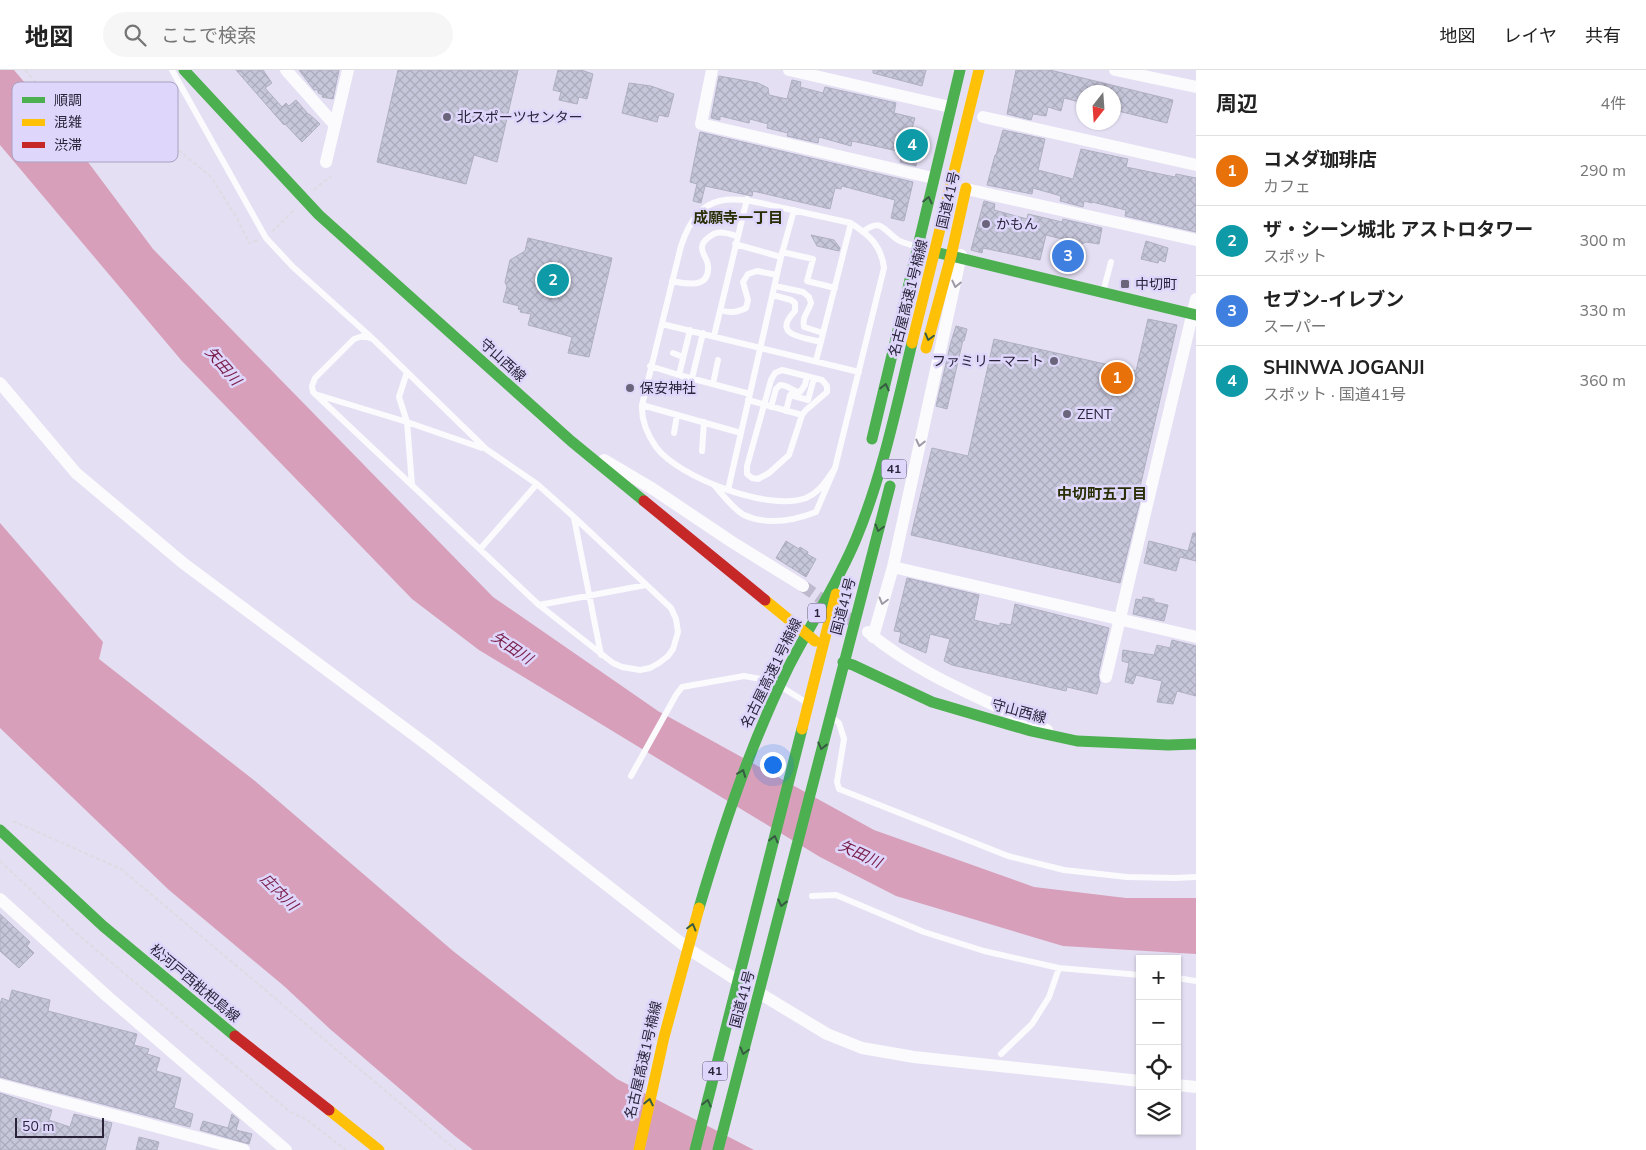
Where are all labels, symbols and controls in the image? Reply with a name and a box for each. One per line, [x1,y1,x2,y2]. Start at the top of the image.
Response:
search box [103,12,453,57]
text: 地図 [25,21,73,53]
icon: search [121,21,149,49]
text: ここで検索 [161,23,256,49]
text: 地図 [1440,24,1476,48]
text: レイヤ [1504,24,1557,48]
text: 共有 [1585,24,1621,48]
legend [12,82,178,162]
north arrow [1076,85,1121,130]
text: 周辺 [1216,90,1258,118]
text: 順調 [54,91,82,110]
text: 4件 [1600,93,1626,115]
place label: 北スポーツセンター [457,108,583,127]
marker: 北スポーツセンター [441,111,453,123]
text: 混雑 [54,113,82,132]
pin: 4 [896,126,928,164]
text: 渋滞 [54,136,82,155]
text: コメダ珈琲店 [1263,147,1377,173]
text: 1 [1227,160,1237,182]
text: 290 m [1579,160,1626,182]
street label: 国道41号 [933,169,964,231]
text: カフェ [1263,176,1311,198]
one-way arrow [922,195,933,204]
district label: 成願寺一丁目 [693,208,783,228]
place label: かもん [996,215,1038,234]
text: ザ・シーン城北 アストロタワー [1263,217,1533,243]
marker: かもん [980,218,992,230]
text: 2 [1227,230,1237,252]
text: 300 m [1579,230,1626,252]
street label: 名古屋高速1号楠線 [885,237,932,359]
pin: 3 [1052,237,1084,275]
text: スポット [1263,246,1327,268]
pin: 2 [537,261,569,299]
place label: 中切町 [1135,275,1177,294]
marker: 中切町 [1119,278,1131,290]
one-way arrow [951,280,962,289]
text: セブン-イレブン [1263,287,1404,313]
text: 3 [1227,300,1237,322]
text: 330 m [1579,300,1626,322]
text: スーパー [1263,316,1327,338]
one-way arrow [925,333,935,341]
street label: 守山西線 [476,335,530,386]
water label: 矢田川 [201,342,247,391]
place label: ファミリーマート [932,352,1044,371]
marker: ファミリーマート [1048,355,1060,367]
text: SHINWA JOGANJI [1263,355,1425,381]
pin: 1 [1101,359,1133,397]
text: 4 [1227,370,1237,392]
text: 360 m [1579,370,1626,392]
place label: 保安神社 [640,379,696,398]
marker: 保安神社 [624,382,636,394]
one-way arrow [879,382,890,391]
text: スポット · 国道41号 [1263,384,1406,406]
place label: ZENT [1077,405,1113,424]
marker: ZENT [1061,408,1073,420]
one-way arrow [915,438,926,447]
road number: 41 [882,459,906,478]
district label: 中切町五丁目 [1057,484,1147,504]
one-way arrow [874,524,885,533]
street label: 国道41号 [827,575,860,637]
one-way arrow [878,597,889,606]
road number: 1 [808,604,826,622]
street label: 名古屋高速1号楠線 [737,615,806,731]
water label: 矢田川 [488,627,538,670]
street label: 守山西線 [989,695,1048,728]
one-way arrow [817,741,828,750]
your location [760,752,786,778]
one-way arrow [736,769,746,778]
one-way arrow [768,834,779,843]
water label: 矢田川 [835,835,886,873]
water label: 庄内川 [256,869,303,916]
one-way arrow [777,899,788,908]
one-way arrow [686,924,696,932]
street label: 松河戸西枇杷島線 [146,940,244,1027]
map controls [1136,955,1181,1135]
button: + [1136,955,1181,1000]
street label: 国道41号 [726,968,759,1030]
street label: 名古屋高速1号楠線 [621,999,666,1121]
button: − [1136,1000,1181,1045]
button: locate [1136,1045,1181,1090]
one-way arrow [739,1046,750,1055]
road number: 41 [702,1061,728,1080]
button: layers [1136,1090,1181,1135]
one-way arrow [643,1098,654,1107]
one-way arrow [701,1098,712,1107]
scale bar [15,1115,104,1138]
text: 50 m [22,1117,54,1136]

